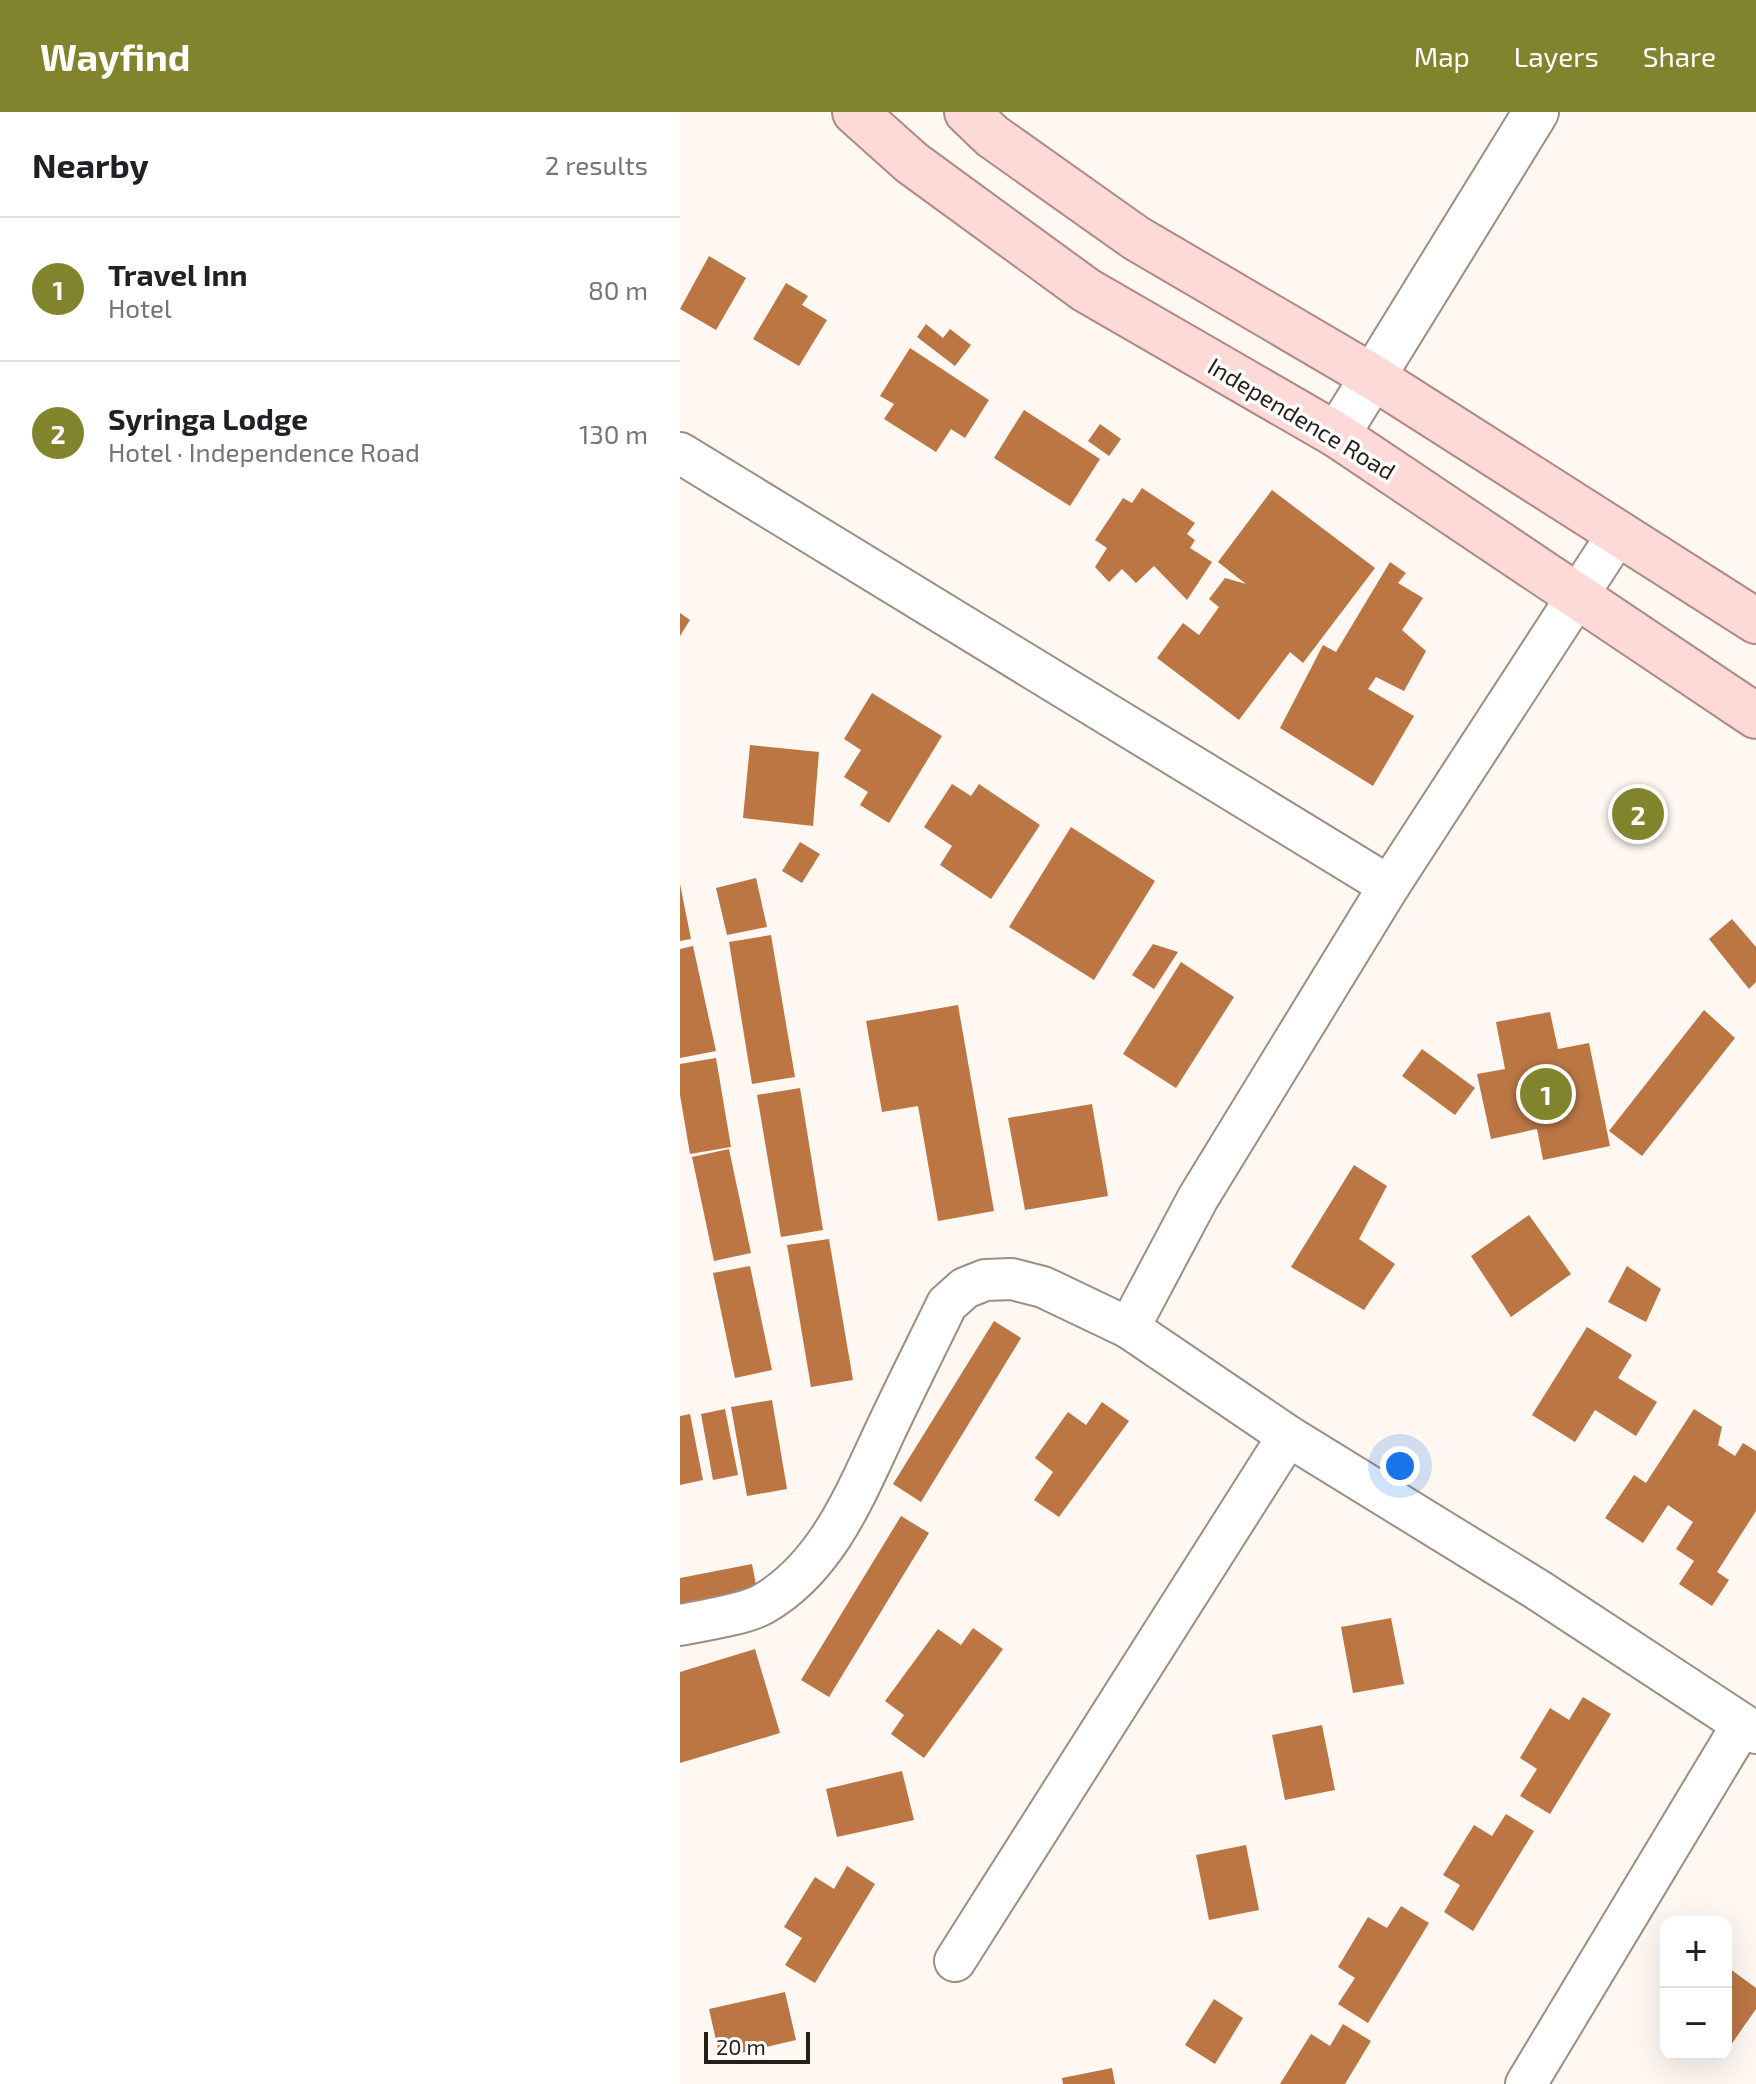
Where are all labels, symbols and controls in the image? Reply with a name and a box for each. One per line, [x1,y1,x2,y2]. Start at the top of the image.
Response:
text: Wayfind [40,33,191,79]
text: Map [1414,39,1470,73]
text: Layers [1514,39,1599,73]
text: Share [1643,39,1716,73]
text: Nearby [32,144,149,185]
text: 2 results [545,149,648,180]
text: Travel Inn [108,256,248,292]
text: 1 [52,274,64,305]
text: 80 m [588,274,648,305]
text: Hotel [108,292,172,323]
street label: Independence Road [1203,351,1401,485]
text: Syringa Lodge [108,400,308,436]
text: 2 [50,418,66,449]
text: 130 m [579,418,648,449]
text: Hotel · Independence Road [108,436,420,467]
pin: 2 [1612,784,1664,844]
pin: 1 [1520,1064,1572,1124]
your location [1380,1446,1420,1486]
map controls [1660,1916,1732,2060]
button: + [1660,1916,1732,1988]
button: − [1660,1988,1732,2060]
scale bar [704,2028,810,2064]
text: 20 m [716,2033,766,2059]

